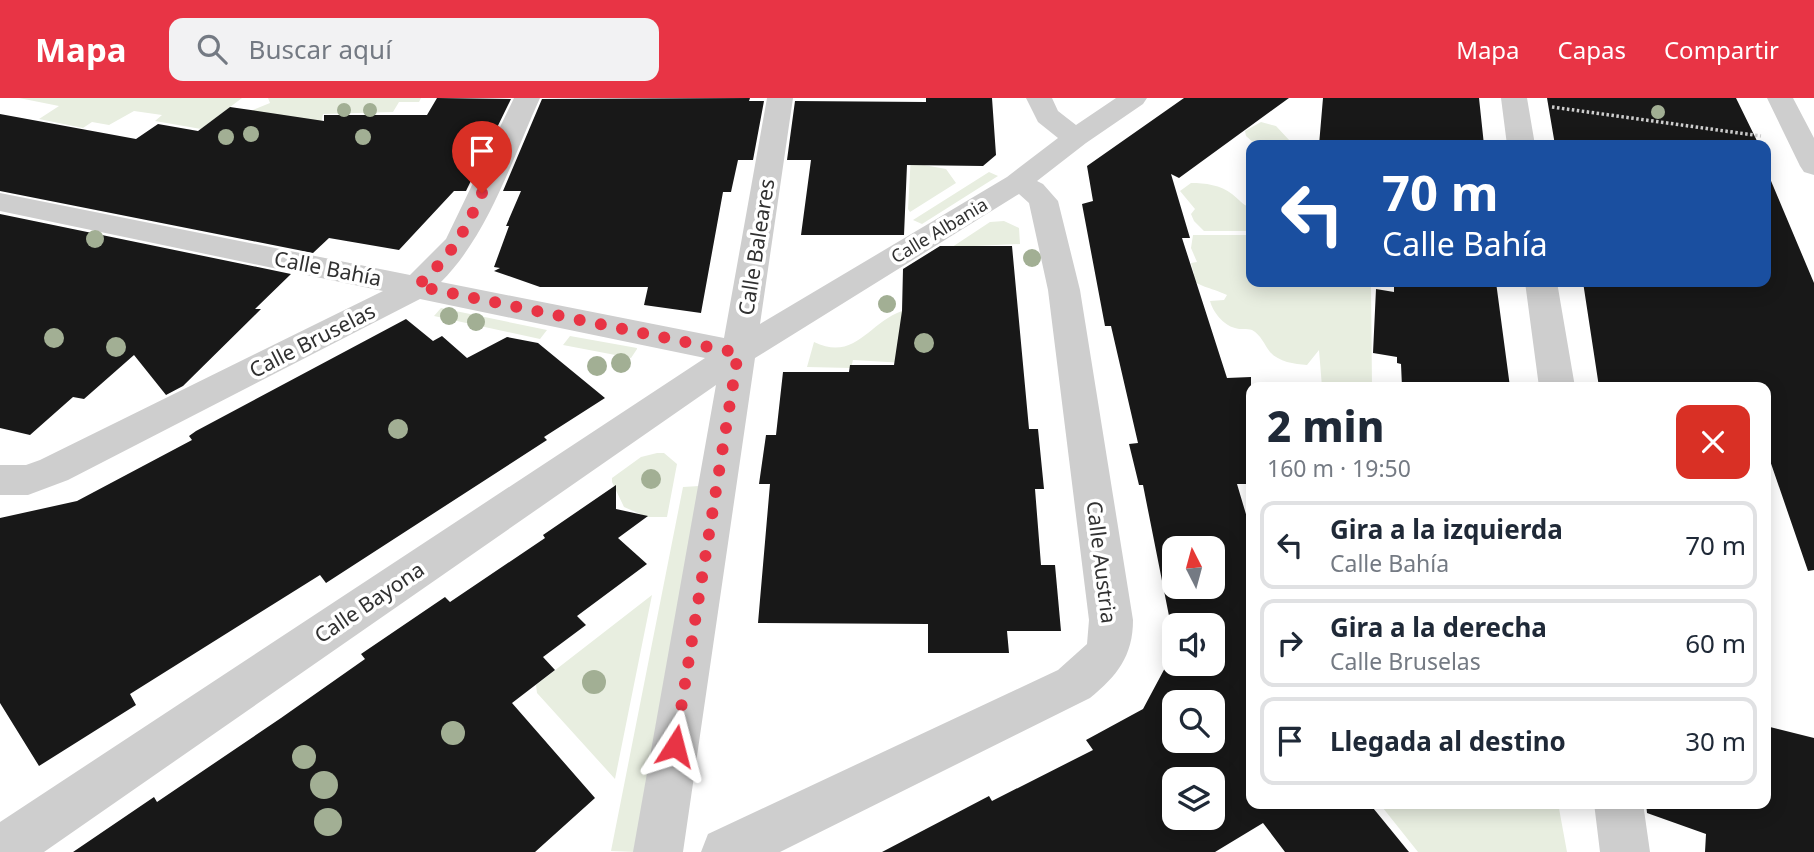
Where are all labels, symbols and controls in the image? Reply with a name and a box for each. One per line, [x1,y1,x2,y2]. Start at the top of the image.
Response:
search box [169,18,659,81]
text: Mapa [35,27,127,72]
icon: search [193,30,231,68]
text: Buscar aquí [249,31,392,67]
text: Mapa [1456,33,1520,66]
text: Capas [1558,33,1626,66]
text: Compartir [1664,33,1779,66]
pin [452,121,512,193]
icon: arrive [463,132,501,170]
text: 70 m [1382,159,1499,225]
icon: left [1267,168,1358,259]
street label: Calle Baleares [731,177,781,317]
street label: Calle Albania [886,192,992,268]
text: Calle Bahía [1382,222,1548,265]
street label: Calle Bahía [272,244,384,292]
street label: Calle Bruselas [244,296,380,384]
text: 2 min [1267,397,1384,454]
button: close [1676,405,1750,479]
text: 160 m · 19:50 [1267,452,1411,484]
street label: Calle Austria [1081,499,1123,625]
text: Gira a la izquierda [1330,511,1563,547]
icon: left [1271,526,1309,564]
text: 70 m [1685,527,1746,563]
north arrow [1162,536,1225,598]
map controls [1162,536,1225,830]
text: Calle Bahía [1330,547,1449,579]
street label: Calle Bayona [309,555,429,649]
text: Gira a la derecha [1330,609,1547,645]
button: sound [1162,613,1225,676]
icon: right [1271,624,1309,662]
text: 60 m [1685,625,1746,661]
text: Calle Bruselas [1330,645,1481,677]
button: search [1162,690,1225,753]
position arrow [638,709,712,783]
icon: arrive [1271,722,1309,760]
text: Llegada al destino [1330,723,1566,759]
text: 30 m [1685,723,1746,759]
button: layers [1162,767,1225,830]

